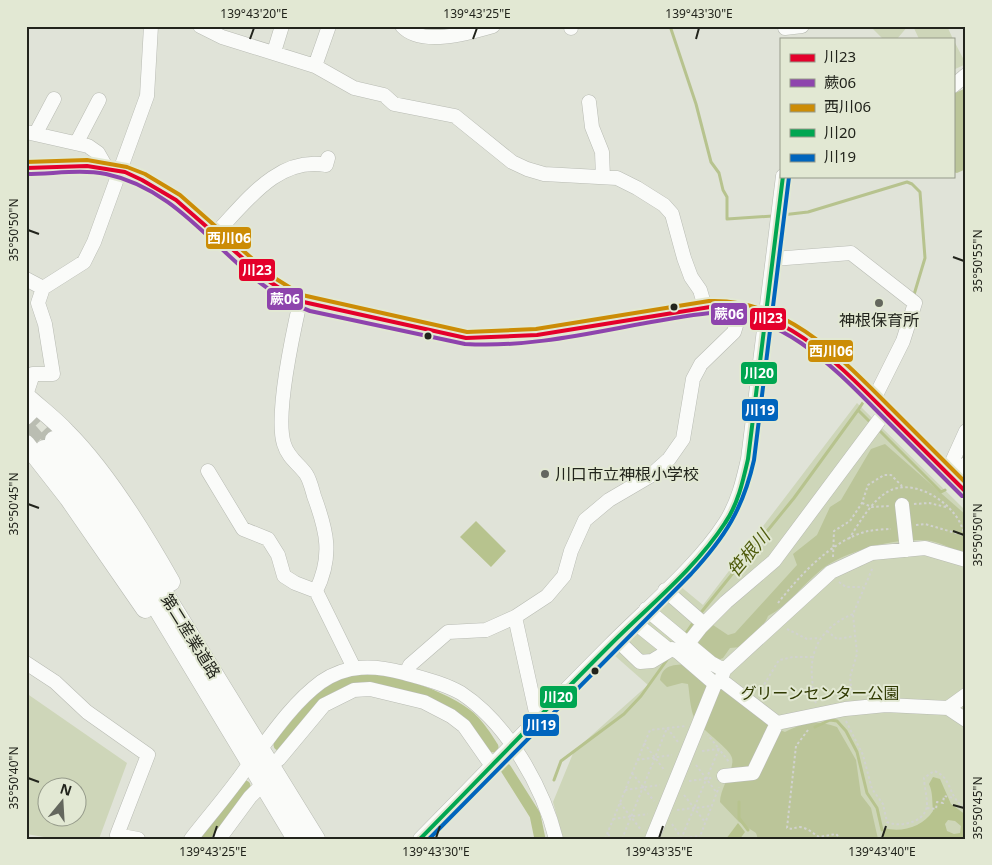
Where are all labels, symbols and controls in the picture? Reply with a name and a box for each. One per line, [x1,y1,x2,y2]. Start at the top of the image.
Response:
text: 139°43'20"E [220,5,288,22]
text: 139°43'25"E [443,5,511,22]
text: 139°43'30"E [665,5,733,22]
legend [780,38,954,178]
text: 川23 [824,46,856,66]
text: 蕨06 [824,72,856,92]
text: 西川06 [824,96,871,116]
text: 川20 [824,122,856,142]
text: 川19 [824,146,856,166]
text: 35°50'50"N [5,198,22,262]
line badge: 西川06 [205,226,252,250]
text: 西川06 [207,228,251,247]
text: 35°50'55"N [969,229,986,293]
line badge: 川23 [238,258,276,282]
text: 川23 [242,260,272,279]
line badge: 蕨06 [266,287,304,311]
text: 蕨06 [270,289,300,308]
marker: 神根保育所 [873,297,885,309]
unlabelled marker [669,302,679,312]
line badge: 蕨06 [710,302,748,326]
text: 蕨06 [714,304,744,323]
line badge: 川23 [749,307,787,331]
text: 川23 [753,308,783,327]
place label: 神根保育所 [839,309,919,331]
unlabelled marker [423,331,433,341]
line badge: 西川06 [807,339,854,363]
text: 西川06 [809,341,853,360]
line badge: 川20 [740,361,778,385]
text: 川20 [744,363,774,382]
line badge: 川19 [741,398,779,422]
text: 川19 [745,400,775,419]
place label: 川口市立神根小学校 [555,463,699,485]
marker: 川口市立神根小学校 [539,468,551,480]
text: 35°50'45"N [5,472,22,536]
text: 35°50'50"N [969,503,986,567]
water label: 笹根川 [721,523,776,581]
street label: 第二産業道路 [156,589,226,683]
unlabelled marker [590,666,600,676]
park label: グリーンセンター公園 [740,682,900,704]
line badge: 川20 [539,685,578,709]
text: 川20 [543,687,573,706]
line badge: 川19 [522,713,560,737]
text: 川19 [526,715,556,734]
text: 35°50'40"N [5,746,22,810]
text: 35°50'45"N [969,776,986,840]
north arrow [38,778,88,828]
text: N [58,778,75,800]
text: 139°43'25"E [179,843,247,860]
text: 139°43'30"E [402,843,470,860]
text: 139°43'35"E [625,843,693,860]
text: 139°43'40"E [848,843,916,860]

